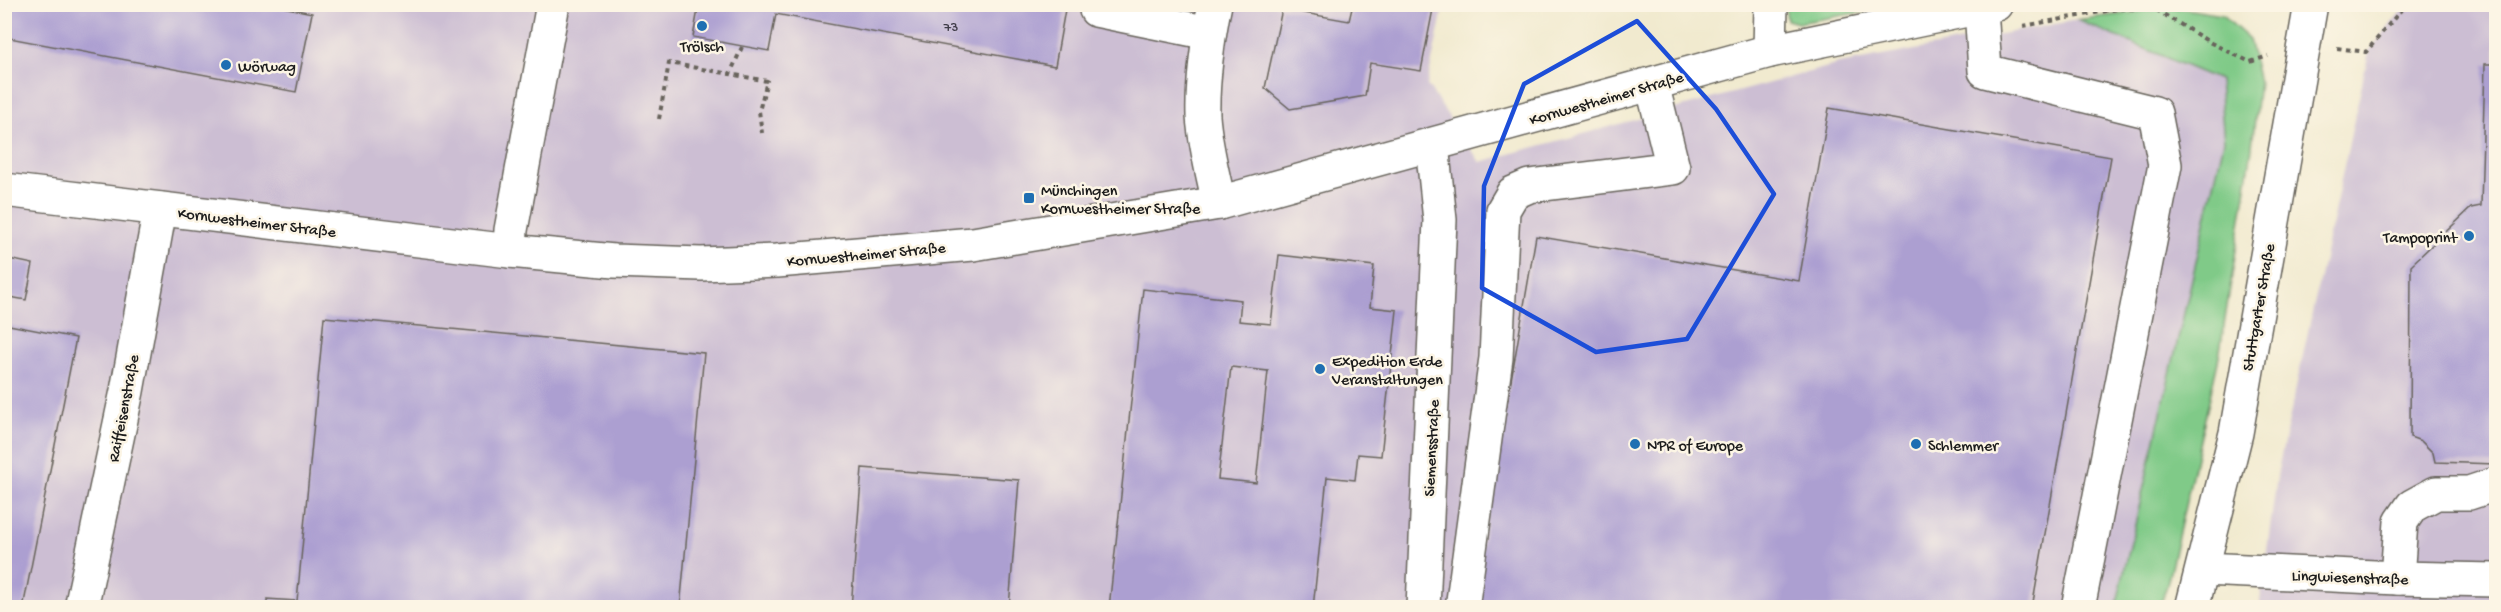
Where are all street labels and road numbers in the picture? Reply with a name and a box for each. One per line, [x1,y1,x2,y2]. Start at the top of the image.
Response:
street label: Kornwestheimer Straße [1528,69,1687,131]
street label: Kornwestheimer Straße [176,205,338,244]
street label: Kornwestheimer Straße [786,240,947,273]
street label: Stuttgarter Straße [2240,242,2281,373]
street label: Raiffeisenstraße [106,353,145,464]
street label: Siemensstraße [1421,398,1446,497]
street label: Lingwiesenstraße [2291,568,2409,591]

